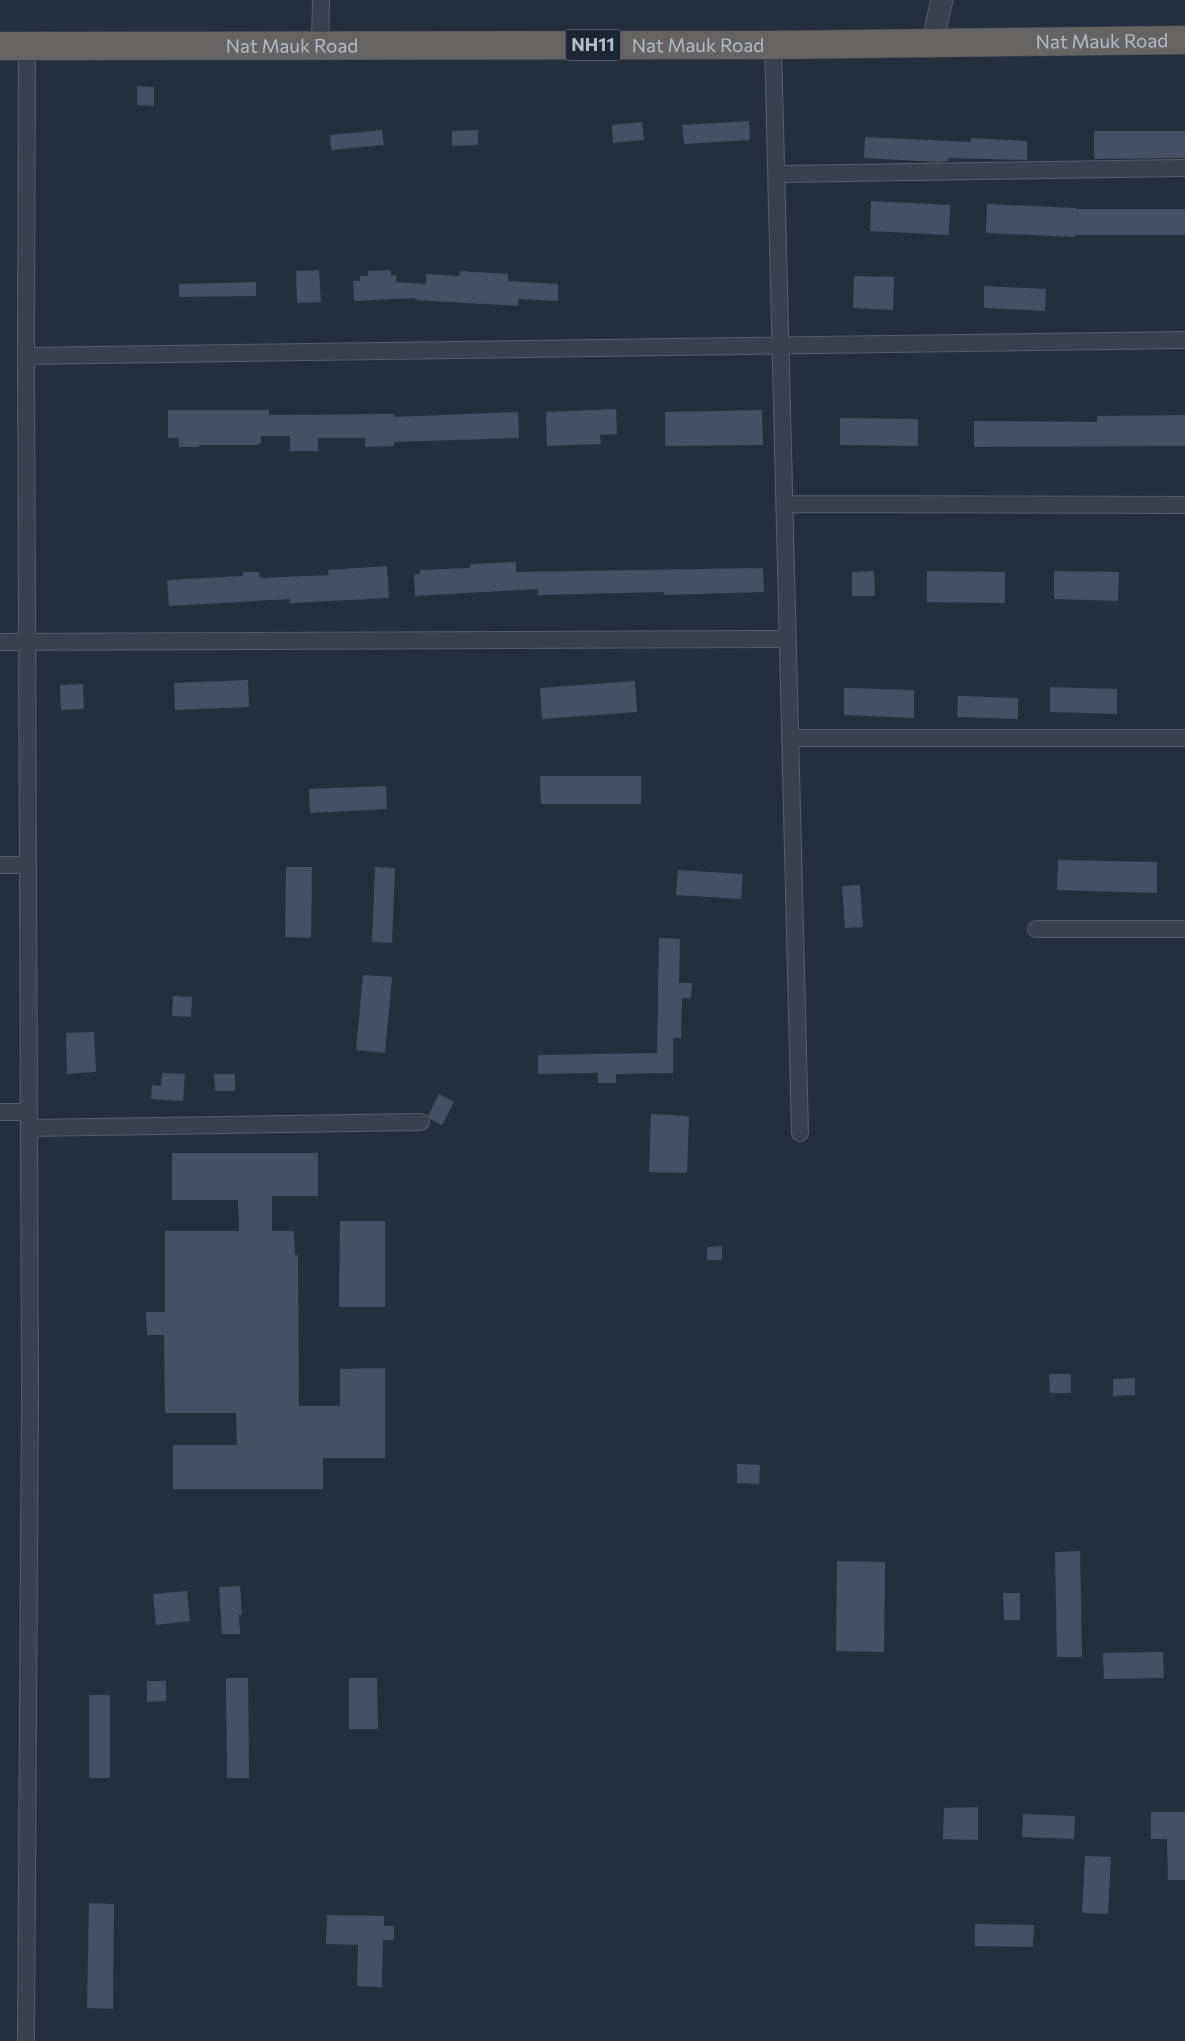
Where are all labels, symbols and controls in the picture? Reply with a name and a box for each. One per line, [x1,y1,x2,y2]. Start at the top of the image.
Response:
street label: Nat Mauk Road [1036,28,1168,53]
road number: NH11 [566,30,620,60]
street label: Nat Mauk Road [632,33,764,56]
street label: Nat Mauk Road [226,34,358,57]

